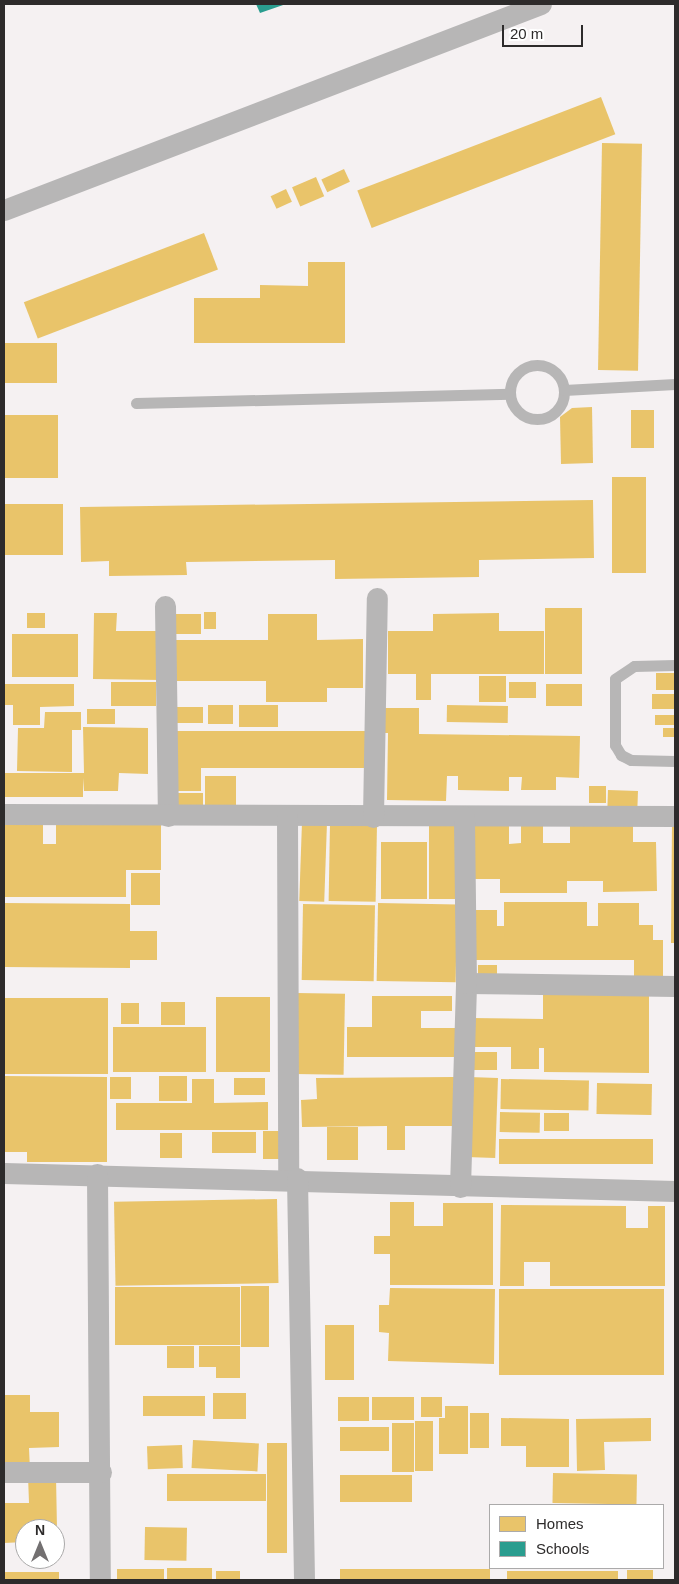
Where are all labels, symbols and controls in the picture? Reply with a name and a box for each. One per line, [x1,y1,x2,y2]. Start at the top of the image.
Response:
scale bar [504,15,585,47]
text: 20 m [510,25,543,42]
legend [489,1504,664,1569]
text: Homes [536,1515,584,1532]
north arrow [15,1519,65,1569]
text: N [35,1522,45,1538]
text: Schools [536,1540,589,1557]

